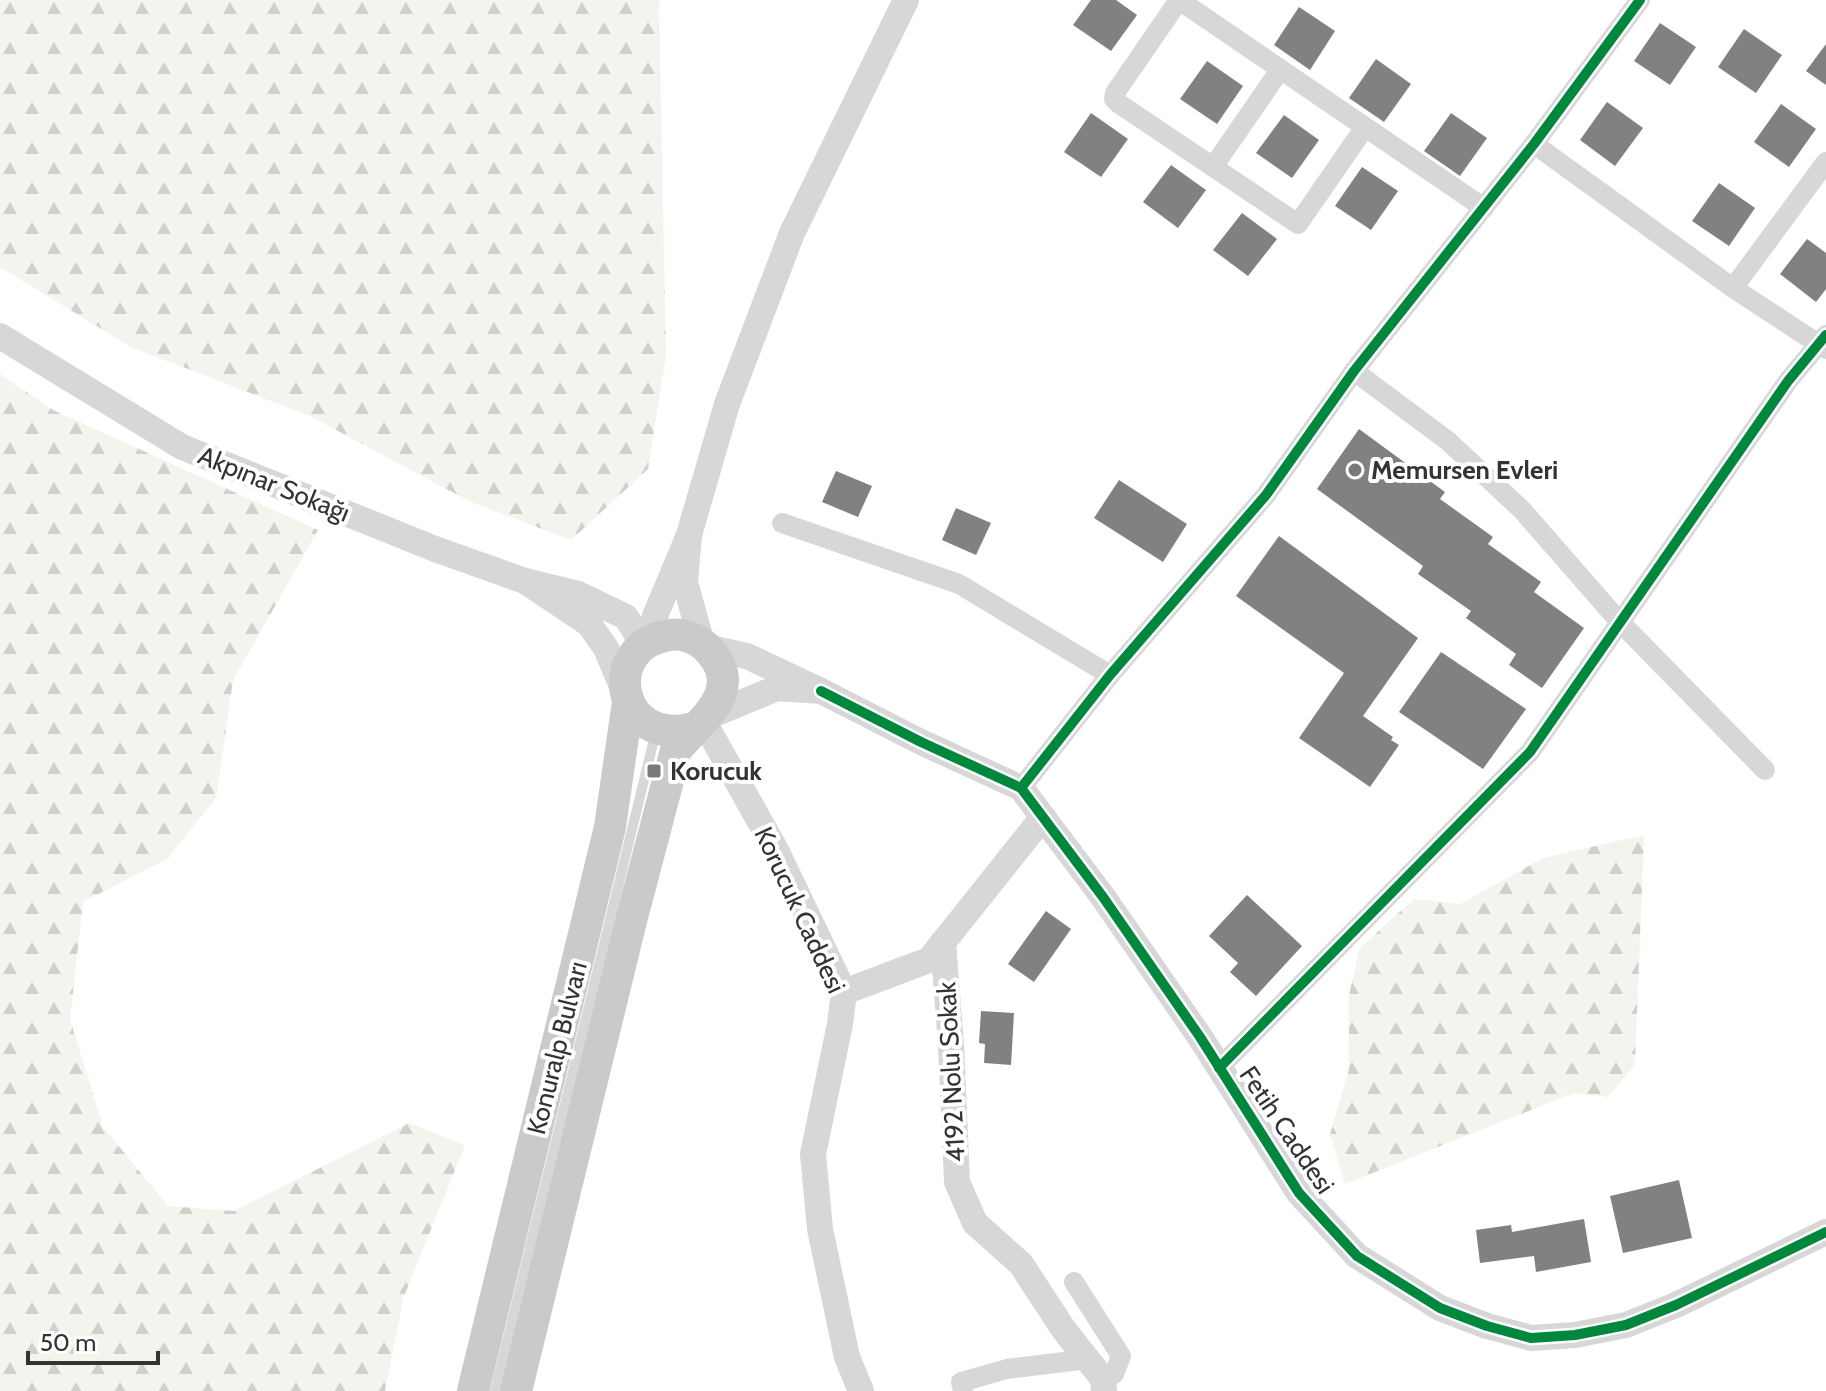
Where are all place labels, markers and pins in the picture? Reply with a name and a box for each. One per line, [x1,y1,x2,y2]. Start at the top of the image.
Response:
place label: Memursen Evleri [1371,454,1558,486]
marker: Memursen Evleri [1346,461,1364,479]
place label: Korucuk [670,755,762,787]
marker: Korucuk [645,762,663,780]

